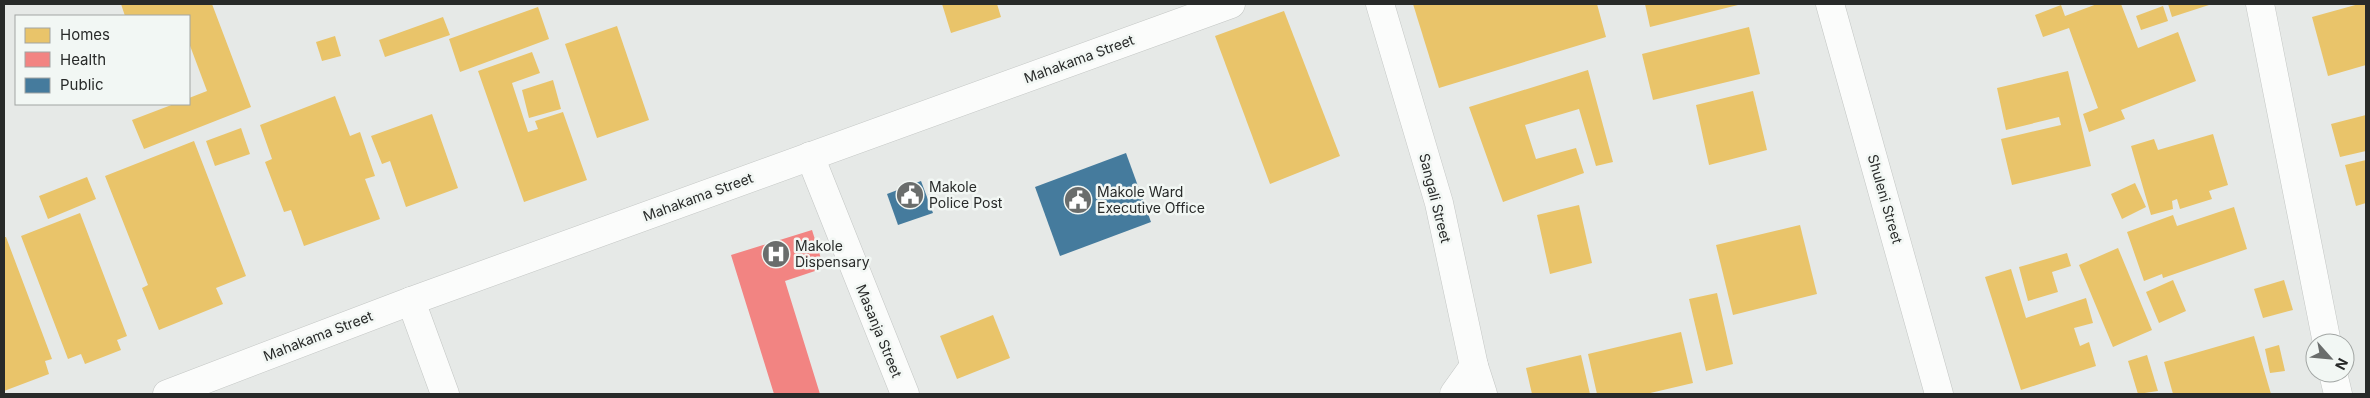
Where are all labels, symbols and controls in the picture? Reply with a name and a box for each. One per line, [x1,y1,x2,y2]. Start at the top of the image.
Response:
legend [15,15,190,105]
text: Homes [60,25,110,44]
street label: Mahakama Street [1022,31,1137,86]
text: Health [60,50,106,69]
text: Public [60,75,103,94]
street label: Sangali Street [1416,151,1455,245]
street label: Shuleni Street [1865,152,1906,246]
street label: Mahakama Street [641,169,756,224]
place label: Makole Police Post [929,178,1003,211]
public building icon: Makole Police Post [895,180,925,210]
place label: Makole Ward Executive Office [1097,183,1205,216]
public building icon: Makole Ward Executive Office [1063,185,1093,215]
place label: Makole Dispensary [795,237,870,270]
hospital icon: Makole Dispensary [761,239,791,269]
street label: Masanja Street [853,282,906,380]
street label: Mahakama Street [261,307,375,364]
north arrow [2305,333,2355,383]
text: N [2332,356,2352,373]

